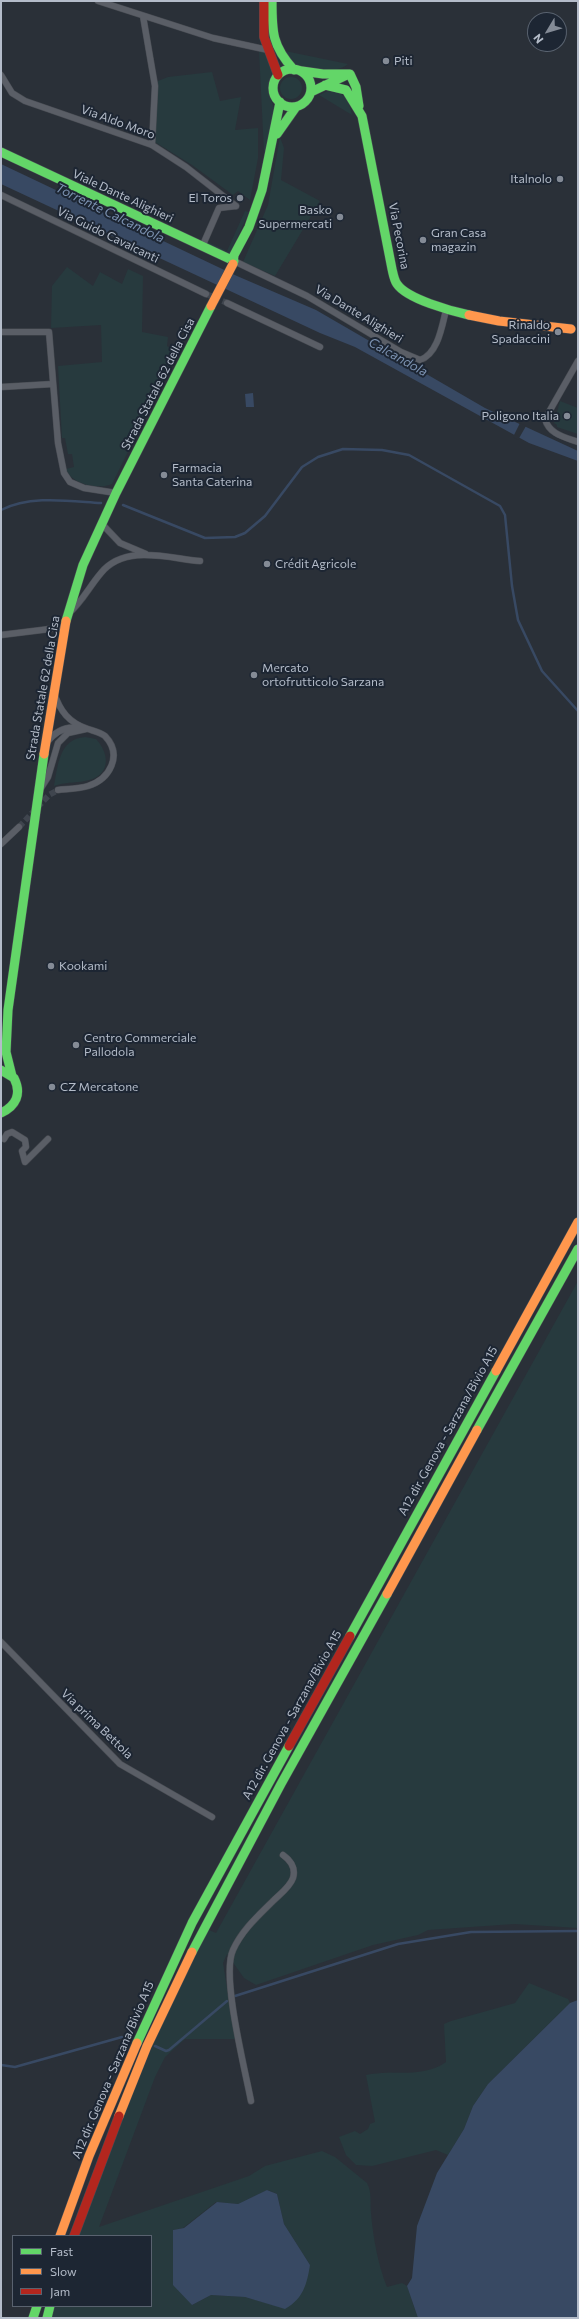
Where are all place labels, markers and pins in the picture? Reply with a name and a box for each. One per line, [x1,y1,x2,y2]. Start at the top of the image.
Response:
place label: Piti [394,54,413,68]
marker: Piti [381,56,391,66]
place label: Italnolo [510,172,552,186]
marker: Italnolo [555,174,565,184]
place label: El Toros [189,191,232,205]
marker: El Toros [235,193,245,203]
place label: Basko Supermercati [258,203,332,231]
marker: Basko Supermercati [335,212,345,222]
place label: Gran Casa magazin [431,226,486,254]
marker: Gran Casa magazin [418,235,428,245]
place label: Rinaldo Spadaccini [491,318,550,346]
marker: Rinaldo Spadaccini [553,327,563,337]
place label: Poligono Italia [482,409,559,423]
marker: Poligono Italia [562,411,572,421]
place label: Farmacia Santa Caterina [172,461,252,489]
marker: Farmacia Santa Caterina [159,470,169,480]
place label: Crédit Agricole [275,557,356,571]
marker: Crédit Agricole [262,559,272,569]
place label: Mercato ortofrutticolo Sarzana [262,661,384,689]
marker: Mercato ortofrutticolo Sarzana [249,670,259,680]
place label: Kookami [59,959,107,973]
marker: Kookami [46,961,56,971]
place label: Centro Commerciale Pallodola [84,1031,196,1059]
marker: Centro Commerciale Pallodola [71,1040,81,1050]
place label: CZ Mercatone [60,1080,138,1094]
marker: CZ Mercatone [47,1082,57,1092]

